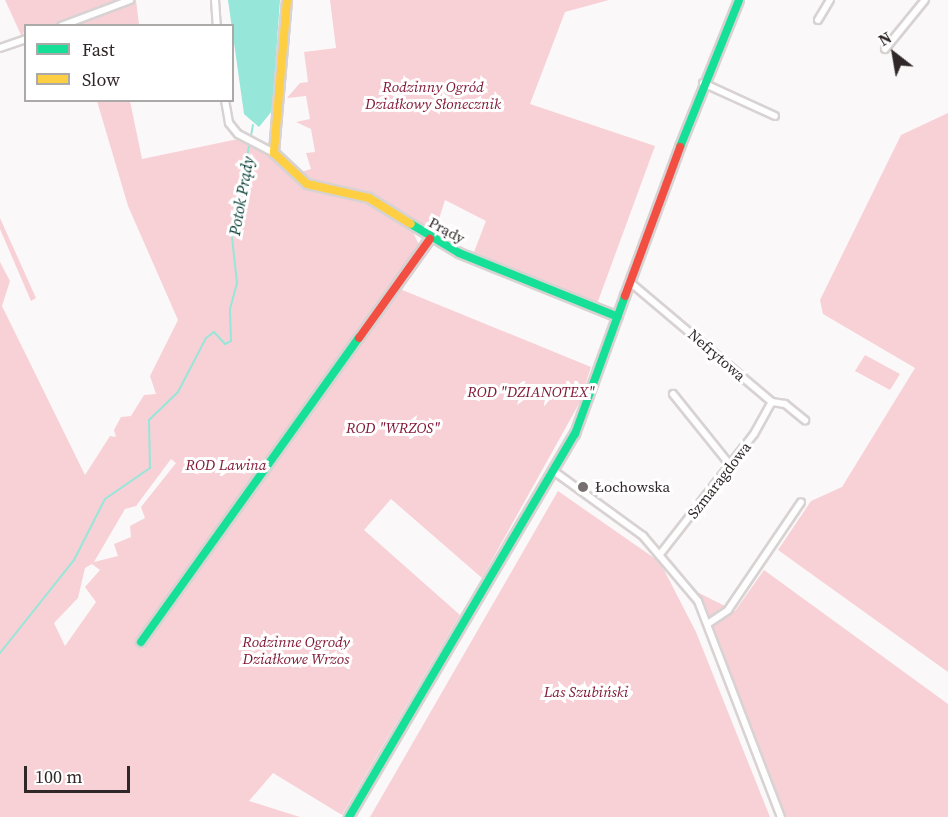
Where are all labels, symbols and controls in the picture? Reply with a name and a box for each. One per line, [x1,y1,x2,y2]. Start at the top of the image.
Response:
legend [24,24,234,102]
north arrow [864,24,924,84]
text: N [874,26,895,51]
text: Fast [82,37,115,62]
text: Slow [82,67,120,92]
park label: Rodzinny Ogród Działkowy Słonecznik [365,77,501,112]
water label: Potok Prądy [225,155,257,237]
street label: Prądy [426,213,468,247]
street label: Nefrytowa [685,325,749,385]
park label: ROD "DZIANOTEX" [467,383,595,401]
park label: ROD "WRZOS" [346,419,440,437]
street label: Szmaragdowa [683,438,755,522]
park label: ROD Lawina [185,456,267,474]
place label: Łochowska [595,478,670,496]
marker: Łochowska [576,480,590,494]
park label: Rodzinne Ogrody Działkowe Wrzos [242,632,350,667]
park label: Las Szubiński [544,683,628,701]
scale bar [27,754,134,792]
text: 100 m [35,764,82,789]

